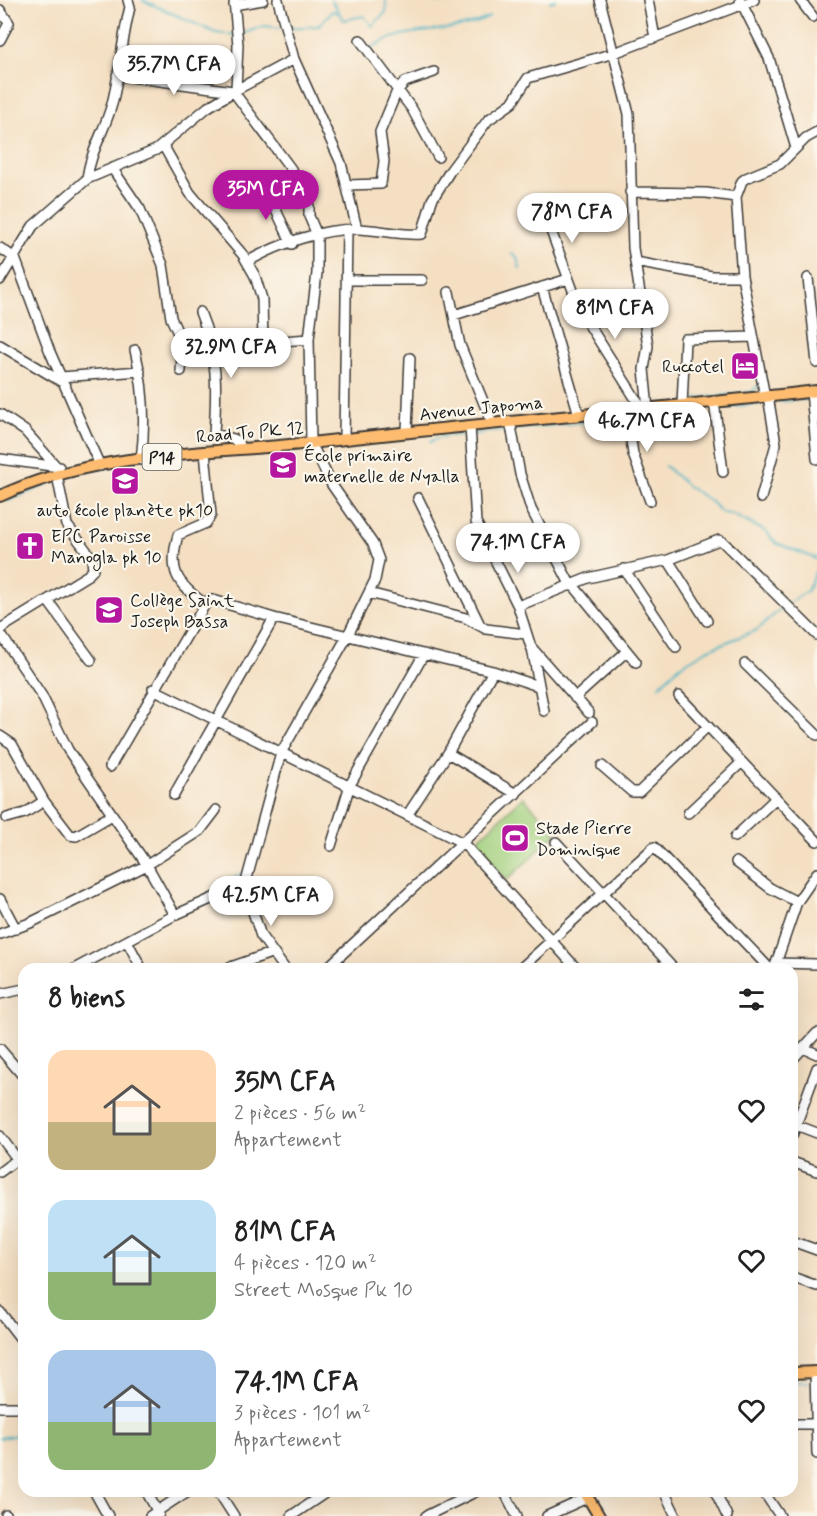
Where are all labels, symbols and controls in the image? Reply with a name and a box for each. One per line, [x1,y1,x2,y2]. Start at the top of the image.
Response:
pin: 35.7M CFA [105,45,243,96]
text: 35.7M CFA [127,51,221,78]
pin: 35M CFA [211,170,321,221]
text: 35M CFA [227,176,305,203]
pin: 78M CFA [517,193,627,244]
text: 78M CFA [531,199,613,226]
pin: 81M CFA [560,289,670,340]
text: 81M CFA [576,295,654,322]
pin: 32.9M CFA [162,328,300,379]
text: 32.9M CFA [185,334,277,361]
hotel icon: Ruccotel [729,350,761,382]
place label: Ruccotel [662,355,724,379]
street label: Avenue Japoma [418,391,544,427]
pin: 46.7M CFA [578,402,716,453]
text: 46.7M CFA [598,408,696,435]
street label: Road To PK 12 [195,416,305,450]
road number: P14 [142,444,182,470]
place label: École primaire maternelle de Nyalla [304,444,460,489]
school or university icon: École primaire maternelle de Nyalla [267,449,299,481]
school or university icon: auto école planète pk10 [109,465,141,497]
place label: auto école planète pk10 [37,499,213,523]
pin: 74.1M CFA [449,523,587,574]
place label: EPC Paroisse Manogla pk 10 [51,525,162,571]
text: 74.1M CFA [470,529,566,556]
church icon: EPC Paroisse Manogla pk 10 [14,530,46,562]
place label: Collège Saint Joseph Bassa [130,589,235,634]
school or university icon: Collège Saint Joseph Bassa [93,594,125,626]
place label: Stade Pierre Dominique [536,817,632,862]
sports icon: Stade Pierre Dominique [499,822,531,854]
pin: 42.5M CFA [202,876,340,927]
text: 42.5M CFA [222,882,320,909]
text: 8 biens [48,982,125,1016]
icon: filters [735,983,768,1016]
text: 35M CFA [234,1066,336,1100]
icon: home [96,1074,168,1146]
icon: heart [735,1094,768,1127]
text: 2 pièces · 56 m² [234,1100,366,1127]
text: Appartement [234,1127,342,1154]
text: 81M CFA [234,1216,336,1250]
icon: home [96,1224,168,1296]
icon: heart [735,1244,768,1277]
text: 4 pièces · 120 m² [234,1250,377,1277]
text: Street Mosque Pk 10 [234,1277,413,1304]
text: 74.1M CFA [234,1366,359,1400]
icon: home [96,1374,168,1446]
icon: heart [735,1394,768,1427]
text: 3 pièces · 101 m² [234,1400,371,1427]
text: Appartement [234,1427,342,1454]

